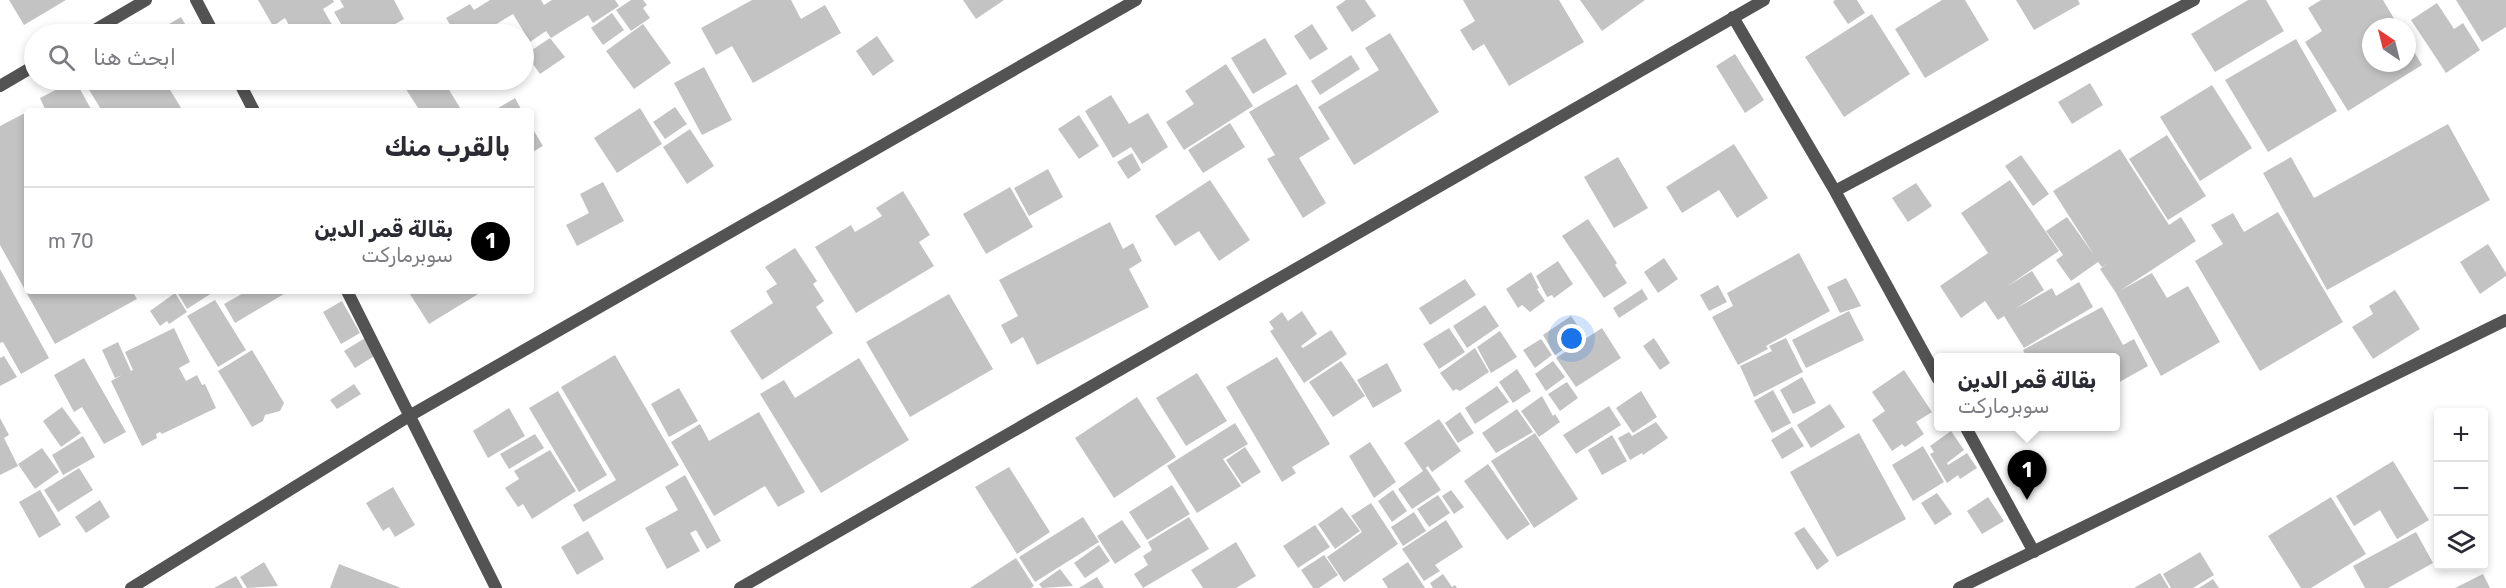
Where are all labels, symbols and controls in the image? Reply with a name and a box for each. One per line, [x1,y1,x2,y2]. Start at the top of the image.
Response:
north arrow [2362,18,2416,72]
search box [24,24,534,90]
icon: search [45,41,78,74]
text: ابحث هنا [93,44,176,71]
text: بالقرب منك [385,132,510,163]
text: بقالة قمر الدين [315,216,453,243]
text: 70 m [48,229,94,253]
text: 1 [486,229,495,253]
text: سوبرماركت [361,243,453,267]
your location [1557,324,1586,353]
popup [1934,353,2120,431]
text: بقالة قمر الدين [1958,367,2096,394]
text: سوبرماركت [1958,394,2049,418]
map controls [2434,408,2488,570]
button: + [2434,408,2488,462]
pin: 1 [2008,450,2046,500]
button: − [2434,462,2488,516]
button: layers [2434,516,2488,570]

